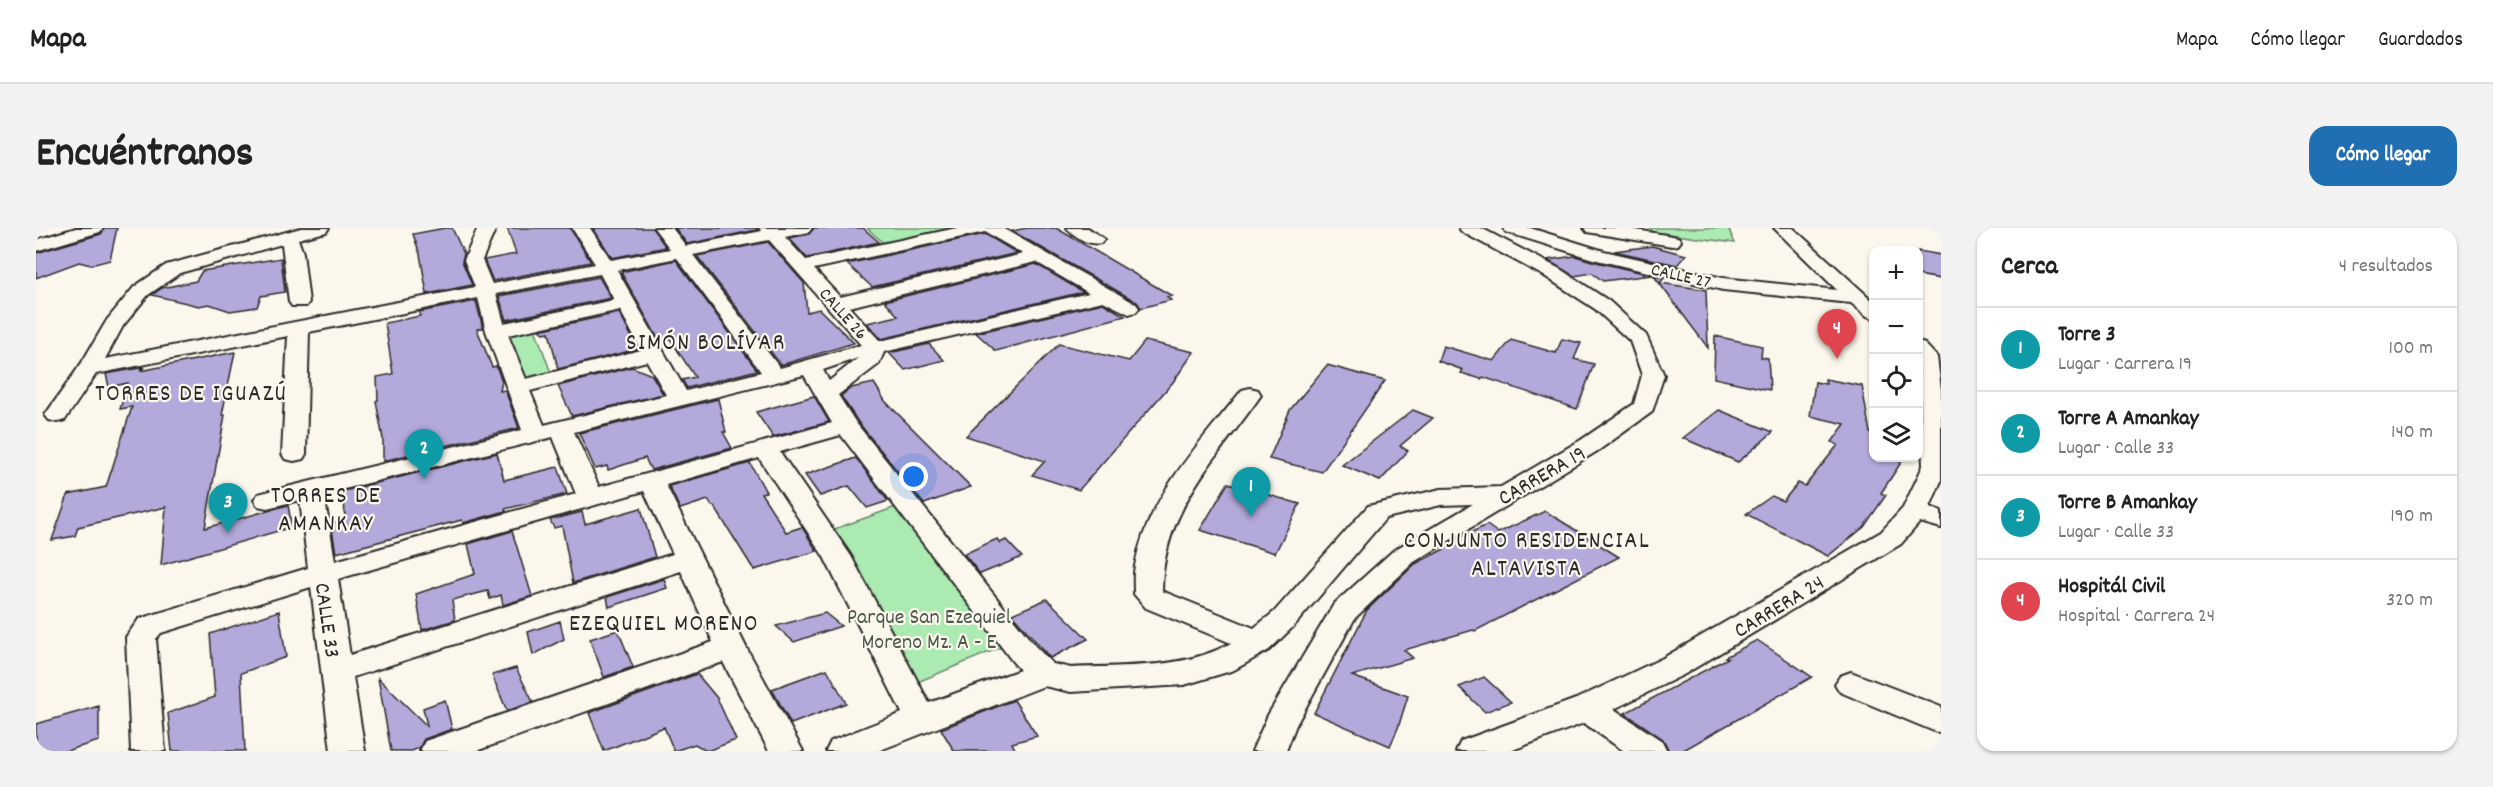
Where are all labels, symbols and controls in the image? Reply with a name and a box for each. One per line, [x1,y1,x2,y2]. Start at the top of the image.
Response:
text: Mapa [30,21,86,61]
text: Mapa [2176,26,2218,56]
text: Cómo llegar [2251,26,2345,56]
text: Guardados [2378,26,2463,56]
text: Encuéntranos [36,126,254,186]
button: Cómo llegar [2309,126,2457,186]
map controls [1869,246,1923,462]
button: + [1869,246,1923,300]
text: Cerca [2001,249,2058,286]
text: 4 resultados [2339,253,2433,281]
street label: CALLE 27 [1648,258,1713,296]
street label: CALLE 26 [812,283,872,346]
button: − [1869,300,1923,354]
pin: 4 [1818,310,1856,359]
text: Torre 3 [2058,320,2115,351]
district label: SIMÓN BOLÍVAR [626,327,786,361]
text: 1 [2018,335,2023,363]
text: 100 m [2389,335,2433,363]
text: Lugar · Carrera 19 [2058,351,2192,379]
button: locate [1869,354,1923,408]
district label: TORRES DE IGUAZÚ [95,378,287,412]
text: Torre A Amankay [2058,404,2199,435]
button: layers [1869,408,1923,462]
text: 2 [2016,419,2025,447]
text: 140 m [2391,419,2433,447]
pin: 2 [404,430,444,479]
text: Lugar · Calle 33 [2058,435,2174,463]
street label: CARRERA 19 [1493,439,1592,515]
your location [899,462,928,491]
pin: 1 [1232,468,1270,517]
district label: TORRES DE AMANKAY [271,480,381,542]
pin: 3 [208,484,248,533]
text: Torre B Amankay [2058,488,2197,519]
text: 3 [2016,503,2025,531]
text: 190 m [2390,503,2433,531]
text: Lugar · Calle 33 [2058,519,2174,547]
district label: CONJUNTO RESIDENCIAL ALTAVISTA [1404,525,1650,587]
street label: CARRERA 24 [1729,569,1831,647]
text: Hospitál Civil [2058,572,2165,603]
street label: CALLE 33 [305,581,346,660]
text: 4 [2016,587,2025,615]
text: 320 m [2386,587,2433,615]
park label: Parque San Ezequiel Moreno Mz. A - E [847,603,1011,659]
text: Hospital · Carrera 24 [2058,603,2215,631]
district label: EZEQUIEL MORENO [569,608,759,642]

